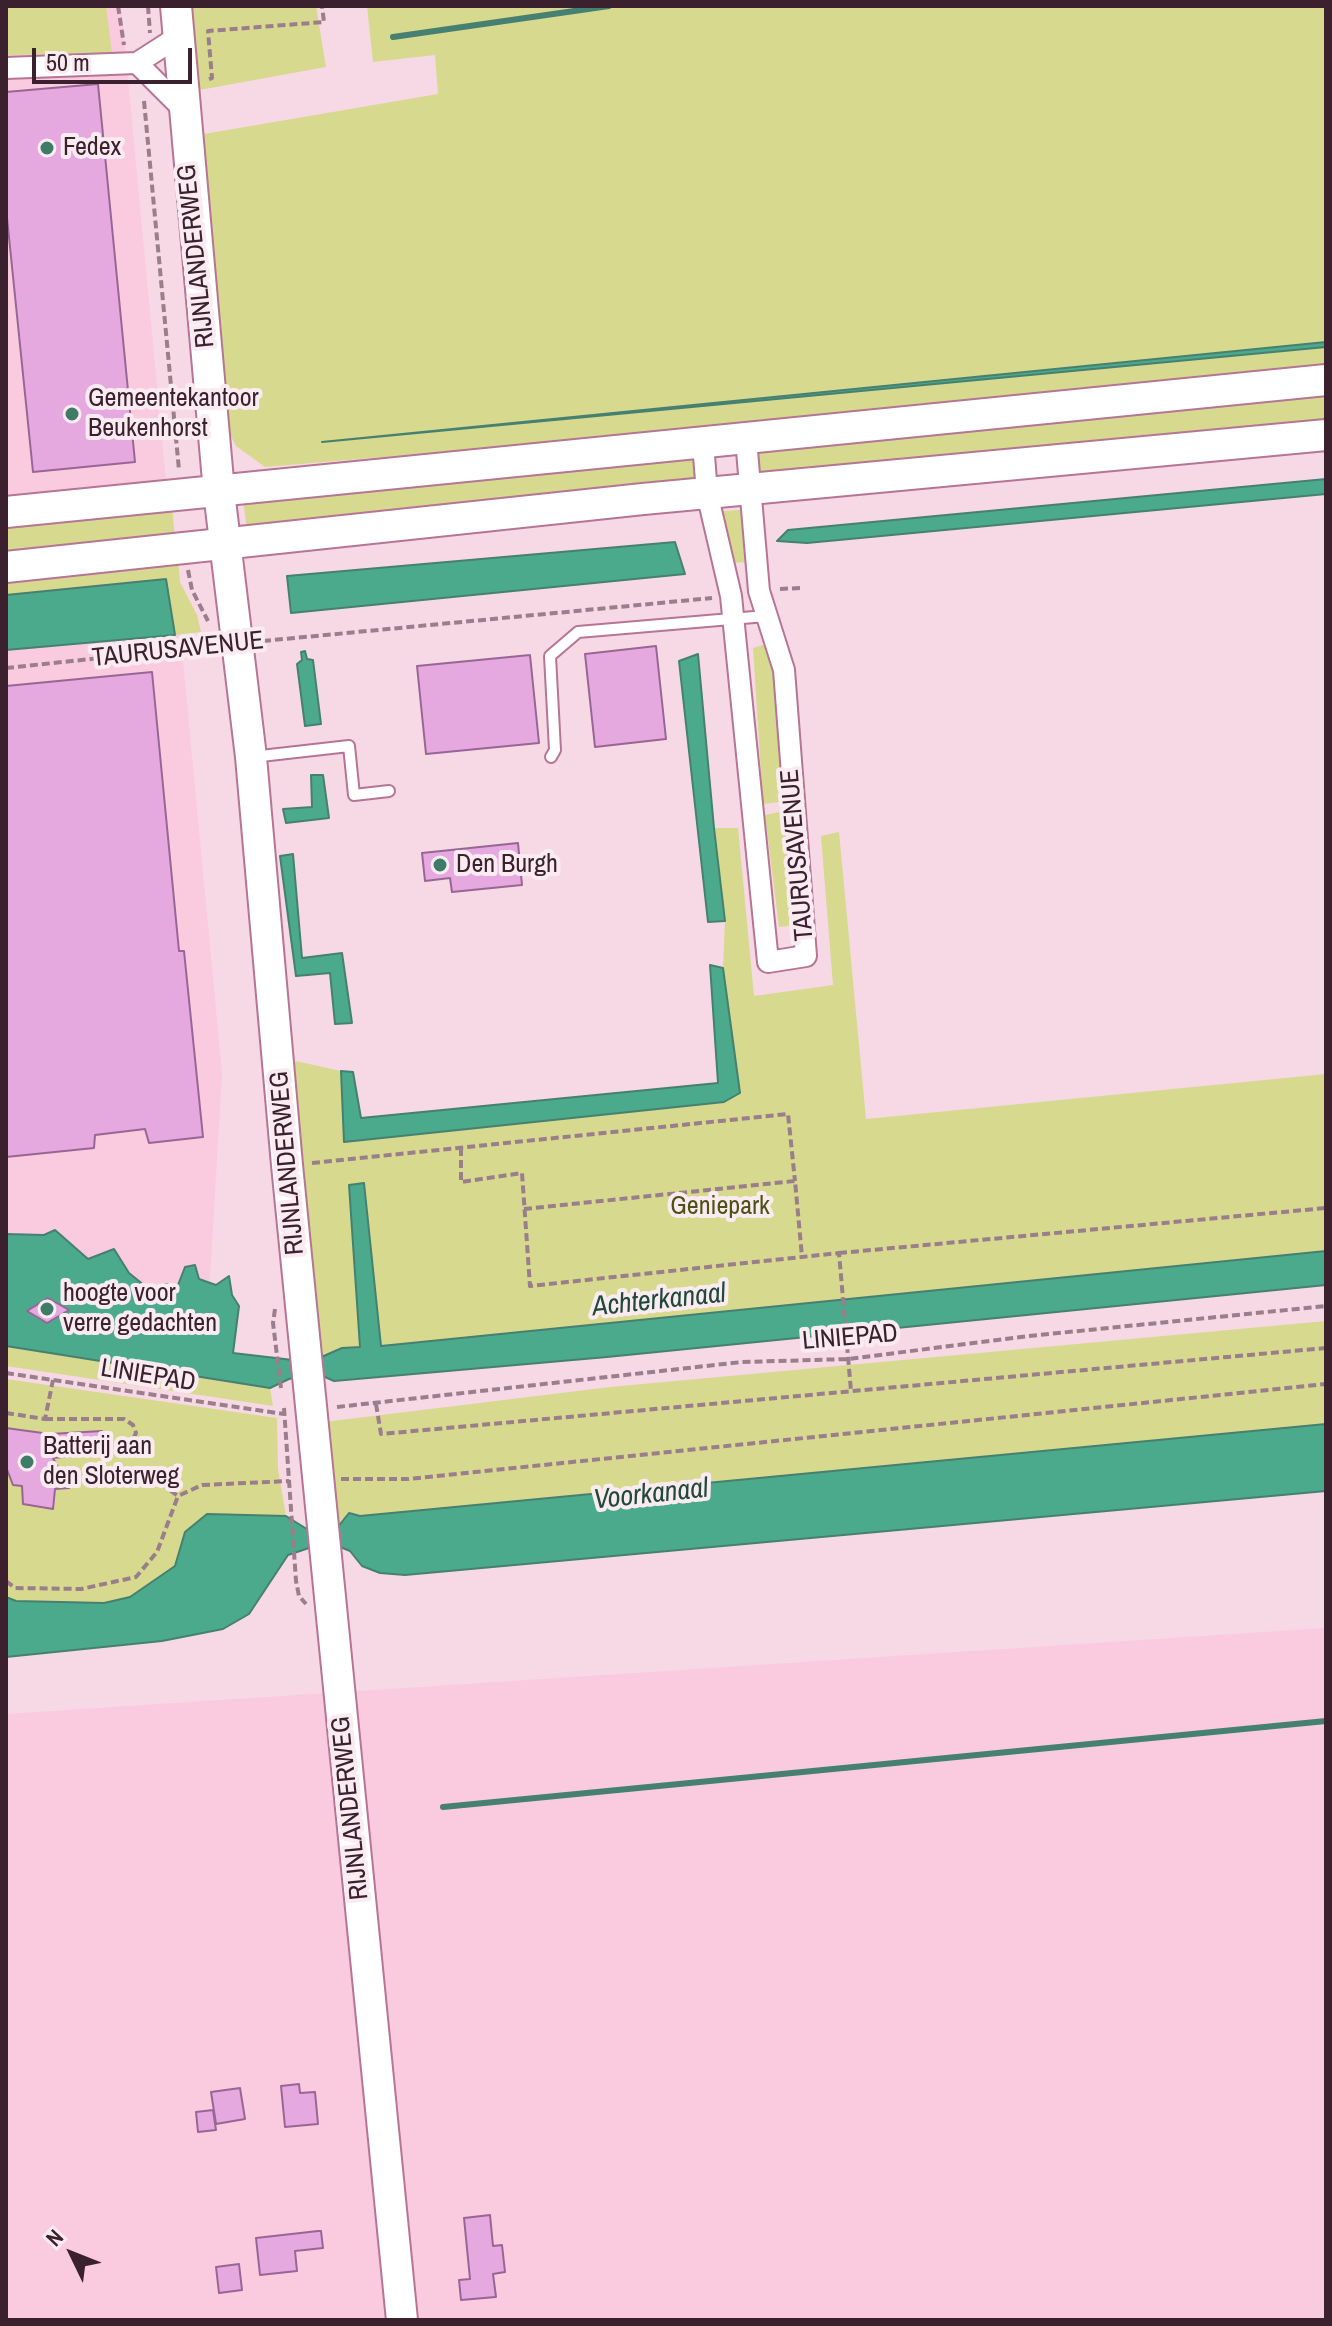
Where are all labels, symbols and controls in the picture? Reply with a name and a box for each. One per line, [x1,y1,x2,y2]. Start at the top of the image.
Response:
scale bar [36,32,196,82]
text: 50 m [46,46,90,78]
place label: Fedex [63,132,121,164]
marker: Fedex [38,139,56,157]
street label: RIJNLANDERWEG [172,163,222,349]
place label: Gemeentekantoor Beukenhorst [88,383,259,444]
marker: Gemeentekantoor Beukenhorst [63,405,81,423]
street label: TAURUSAVENUE [91,625,265,675]
street label: TAURUSAVENUE [775,768,821,942]
place label: Den Burgh [456,849,558,881]
marker: Den Burgh [431,856,449,874]
street label: RIJNLANDERWEG [264,1070,312,1256]
park label: Geniepark [670,1191,770,1223]
water label: Achterkanaal [591,1277,727,1325]
place label: hoogte voor verre gedachten [63,1278,217,1340]
marker: hoogte voor verre gedachten [38,1300,56,1318]
street label: LINIEPAD [801,1318,899,1358]
street label: LINIEPAD [98,1353,198,1399]
place label: Batterij aan den Sloterweg [43,1431,179,1492]
marker: Batterij aan den Sloterweg [18,1453,36,1471]
water label: Voorkanaal [592,1472,710,1518]
street label: RIJNLANDERWEG [326,1715,376,1901]
north arrow [32,2214,112,2294]
text: N [39,2223,70,2253]

